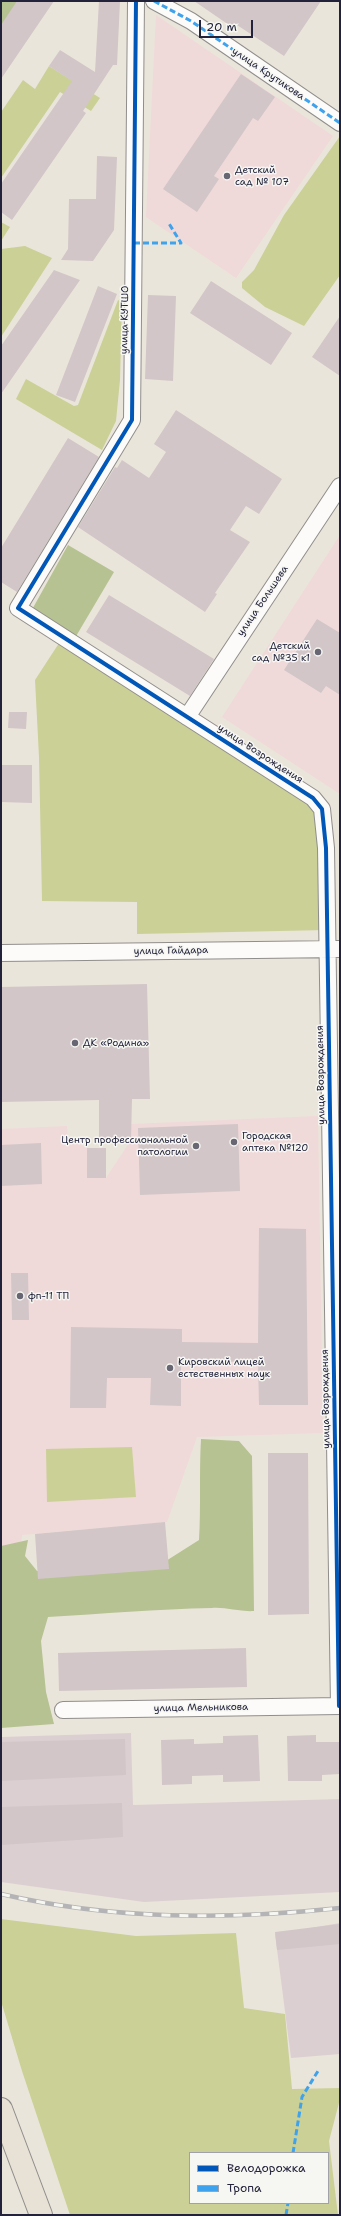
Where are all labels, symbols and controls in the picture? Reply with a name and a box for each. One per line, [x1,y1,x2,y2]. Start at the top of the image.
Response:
scale bar [201,12,255,38]
text: 20 m [206,19,237,35]
street label: улица Крутикова [229,45,307,103]
place label: Детский сад № 107 [235,164,289,188]
marker: Детский сад № 107 [222,171,232,181]
street label: улица КУТШО [118,286,132,354]
street label: улица Большева [235,563,291,639]
place label: Детский сад №35 к1 [252,640,310,664]
marker: Детский сад №35 к1 [313,647,323,657]
street label: улица Возрождения [215,722,305,786]
street label: улица Гайдара [134,944,208,958]
street label: улица Возрождения [314,1025,328,1125]
place label: ДК «Родина» [83,1037,149,1049]
marker: ДК «Родина» [70,1038,80,1048]
place label: Городская аптека №120 [242,1130,308,1154]
place label: Центр профессиональной патологии [61,1134,188,1158]
marker: Городская аптека №120 [229,1137,239,1147]
marker: Центр профессиональной патологии [191,1141,201,1151]
place label: фп-11 ТП [28,1290,69,1302]
marker: фп-11 ТП [15,1291,25,1301]
street label: улица Возрождения [319,1349,333,1449]
place label: Кировский лицей естественных наук [178,1356,270,1380]
marker: Кировский лицей естественных наук [165,1363,175,1373]
street label: улица Мельникова [154,1701,248,1715]
legend [189,2152,329,2204]
text: Велодорожка [227,2160,305,2176]
text: Тропа [227,2180,261,2196]

